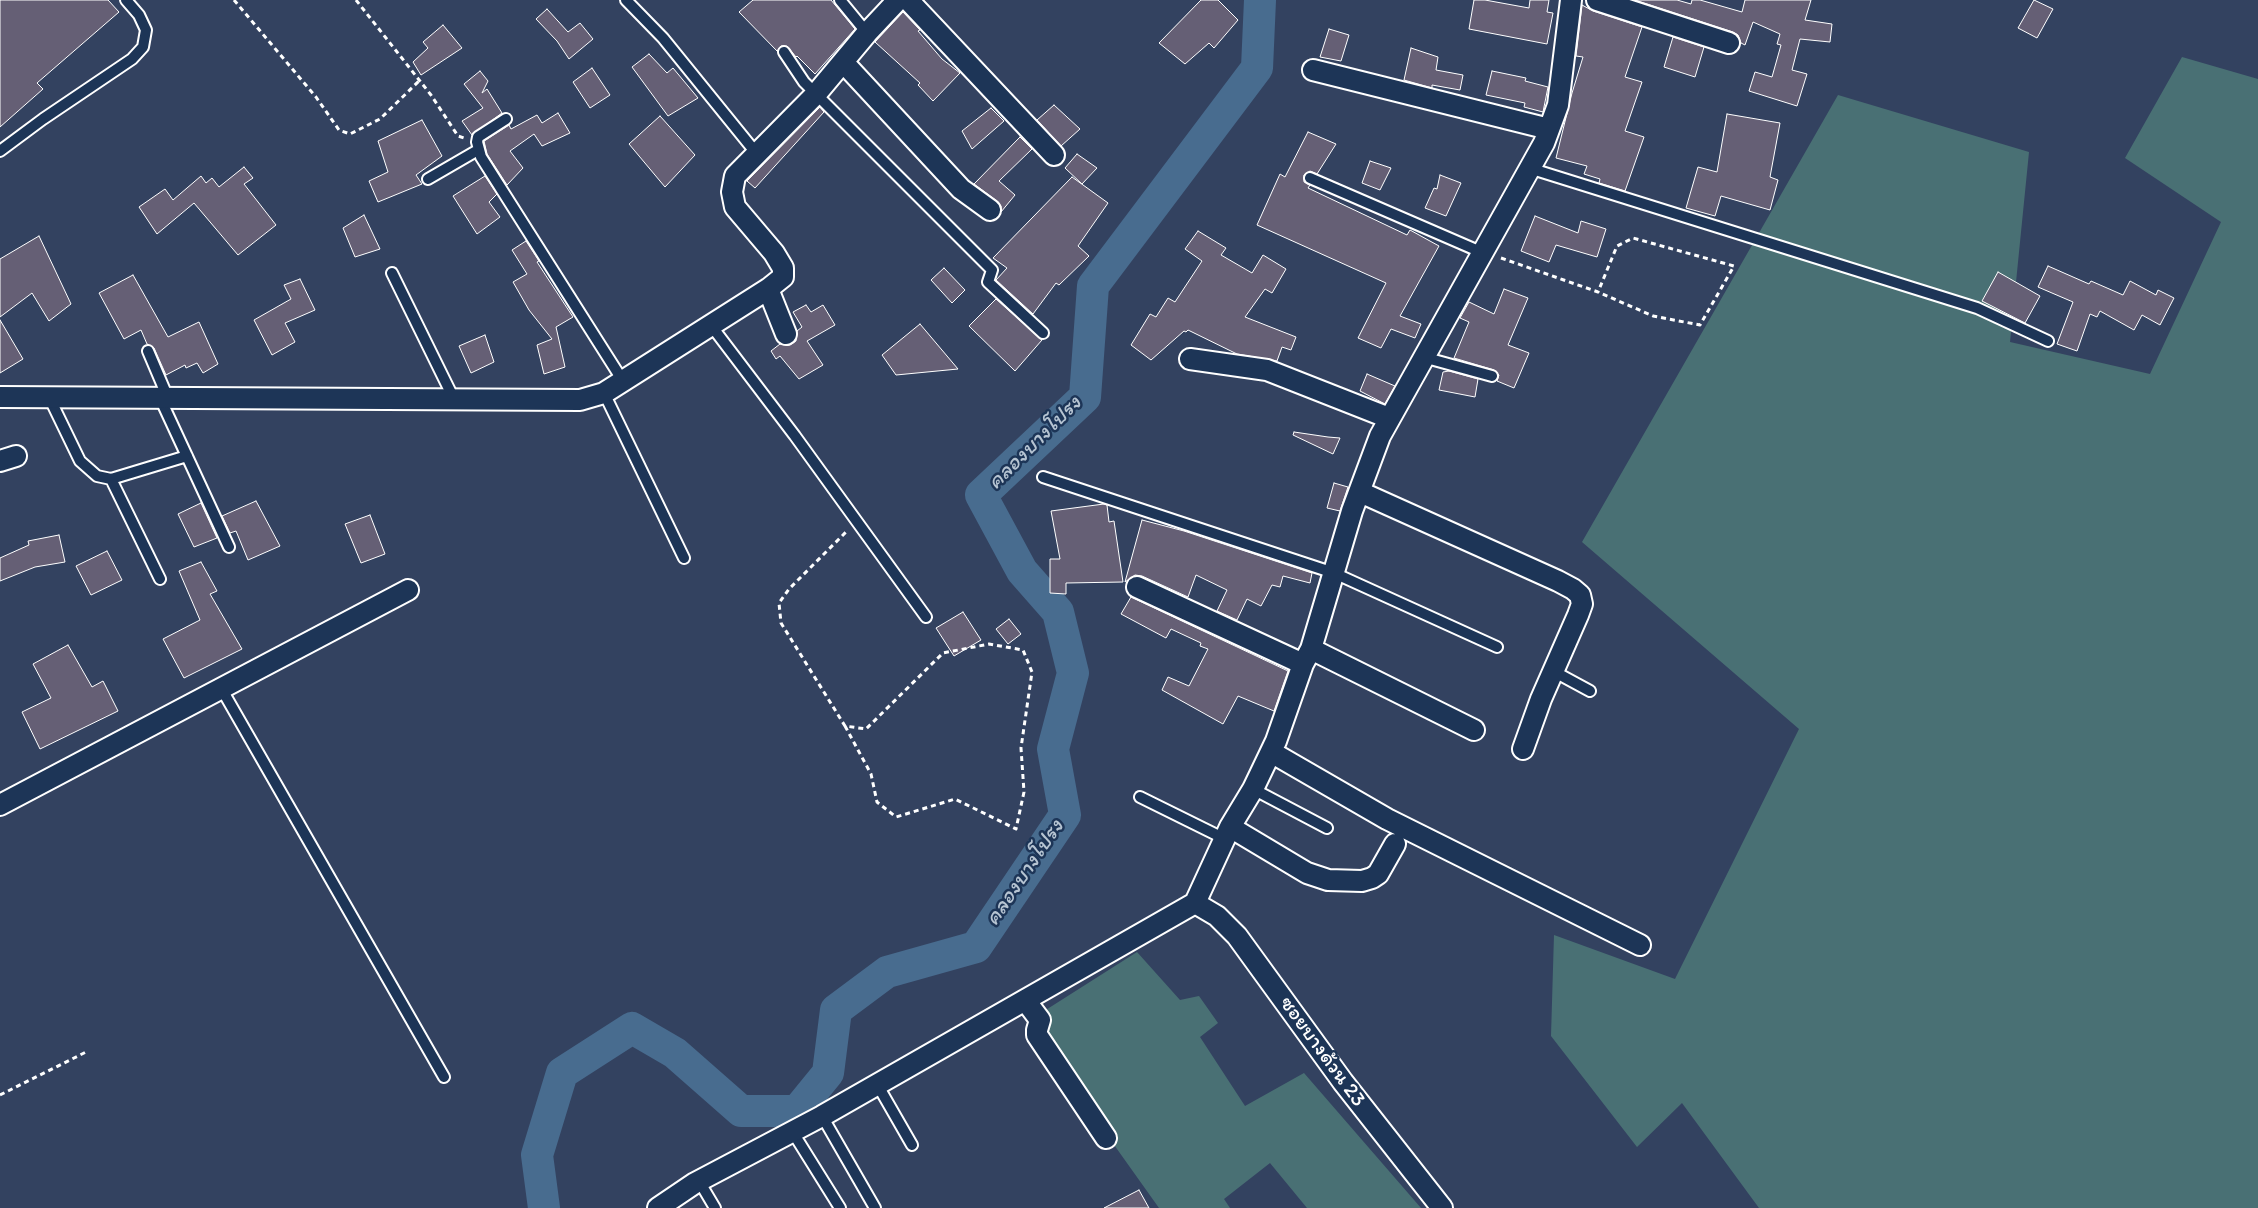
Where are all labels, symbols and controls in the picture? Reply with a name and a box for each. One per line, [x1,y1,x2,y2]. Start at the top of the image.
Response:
water label: คลองบางโปรง [982,390,1088,496]
water label: คลองบางโปรง [980,815,1070,931]
street label: ซอยบางด้วน 23 [1274,992,1370,1112]

